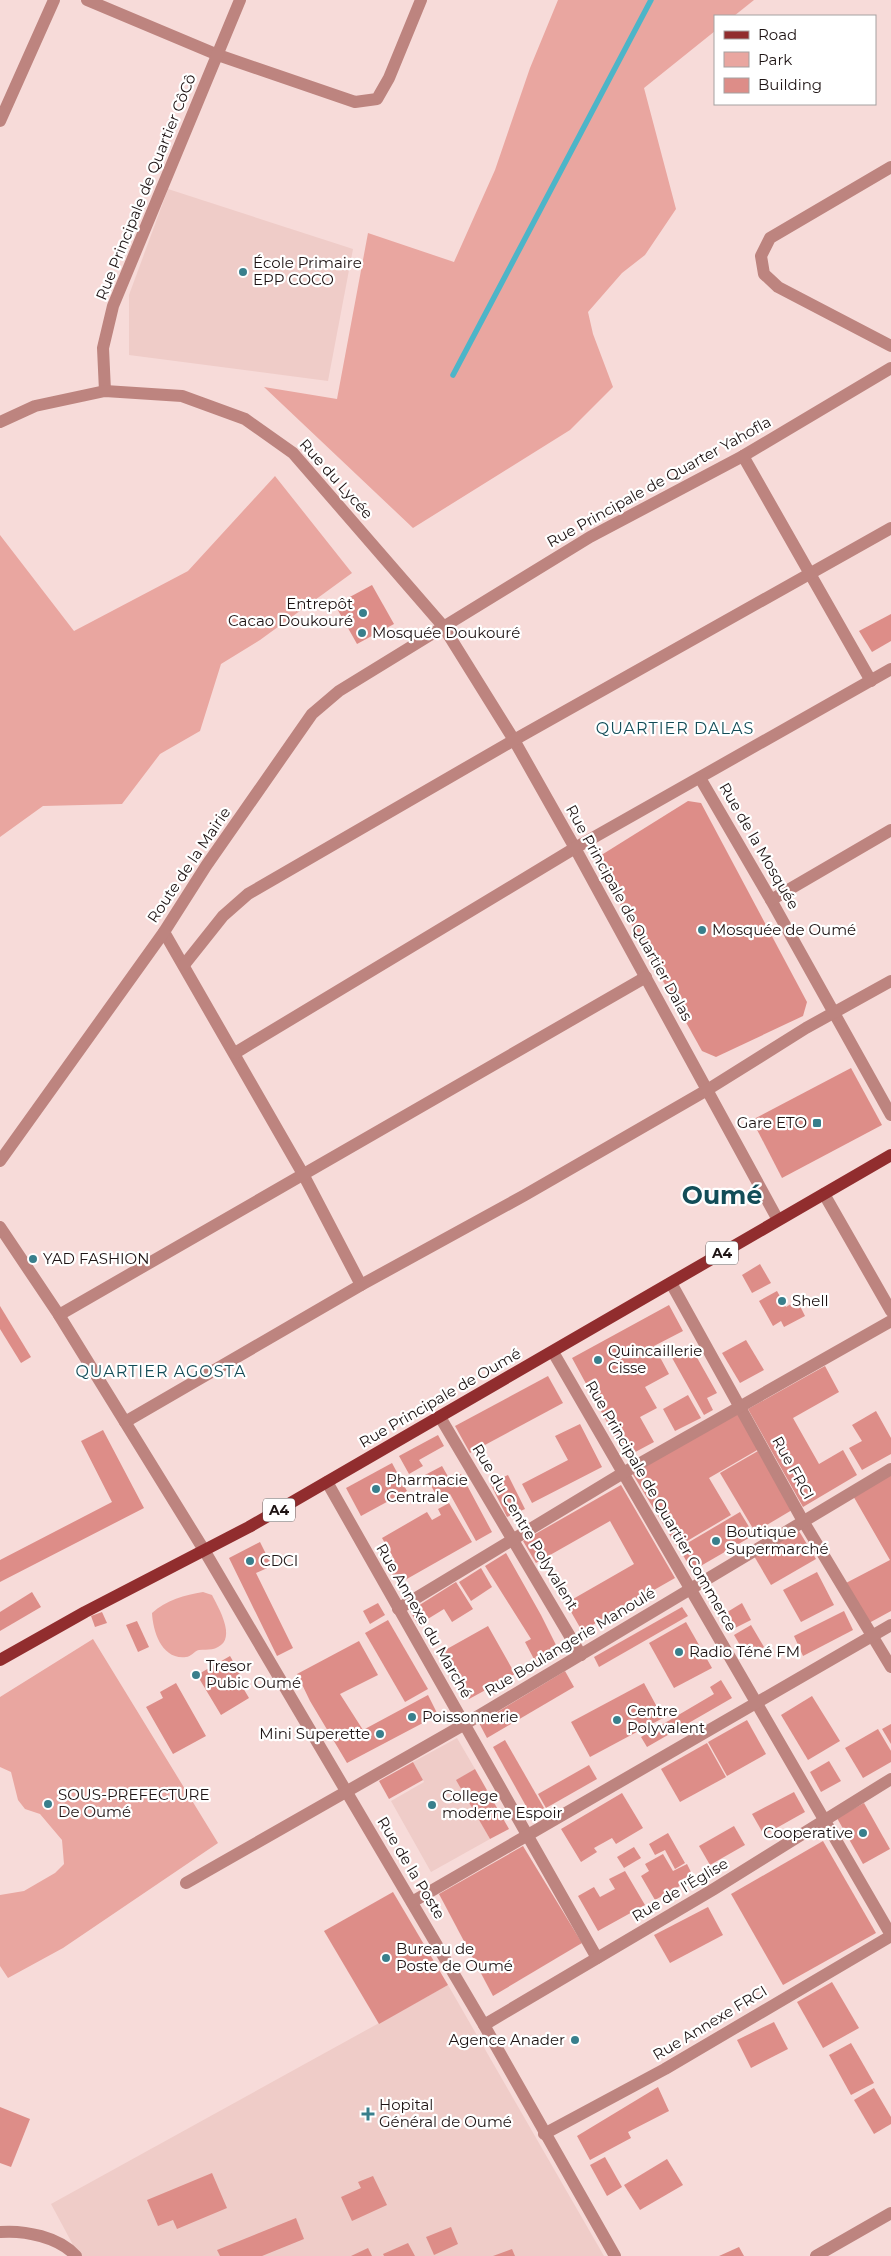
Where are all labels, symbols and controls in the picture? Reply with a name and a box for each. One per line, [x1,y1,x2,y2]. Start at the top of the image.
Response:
legend [714,15,876,105]
text: Road [758,25,797,44]
text: Park [758,50,792,69]
street label: Rue Principale de Quartier CôCô [91,71,200,303]
text: Building [758,75,822,94]
place label: École Primaire EPP COCO [253,253,362,289]
marker: École Primaire EPP COCO [237,266,249,278]
street label: Rue Principale de Quarter Yahofla [543,412,774,551]
street label: Rue du Lycée [295,435,377,523]
place label: Entrepôt Cacao Doukouré [228,594,353,630]
marker: Entrepôt Cacao Doukouré [357,607,369,619]
place label: Mosquée Doukouré [372,623,520,642]
marker: Mosquée Doukouré [356,627,368,639]
district label: QUARTIER DALAS [596,719,754,738]
street label: Rue de la Mosquée [715,779,803,913]
street label: Rue Principale de Quartier Dalas [562,801,697,1024]
street label: Route de la Mairie [143,803,234,926]
place label: Mosquée de Oumé [712,920,856,939]
marker: Mosquée de Oumé [696,924,708,936]
place label: Gare ETO [737,1113,807,1132]
marker: Gare ETO [811,1117,823,1129]
district label: Oumé [682,1180,762,1210]
road number: A4 [706,1242,738,1264]
place label: YAD FASHION [43,1249,149,1268]
marker: YAD FASHION [27,1253,39,1265]
place label: Shell [792,1291,829,1310]
marker: Shell [776,1295,788,1307]
place label: Quincaillerie Cisse [608,1341,702,1377]
street label: Rue Principale de Oumé [356,1343,524,1452]
marker: Quincaillerie Cisse [592,1354,604,1366]
district label: QUARTIER AGOSTA [75,1362,247,1381]
street label: Rue Principale de Quartier Commerce [582,1377,741,1635]
street label: Rue FRCI [768,1433,819,1503]
street label: Rue du Centre Polyvalent [468,1440,583,1613]
place label: Pharmacie Centrale [386,1470,468,1506]
marker: Pharmacie Centrale [370,1483,382,1495]
road number: A4 [263,1498,295,1522]
place label: Boutique Supermarché [726,1522,829,1558]
marker: Boutique Supermarché [710,1535,722,1547]
street label: Rue Annexe du Marché [372,1540,476,1701]
place label: CDCI [260,1551,298,1570]
marker: CDCI [244,1555,256,1567]
street label: Rue Boulangerie Manoulé [481,1583,659,1700]
place label: Radio Téné FM [689,1642,800,1661]
marker: Radio Téné FM [673,1646,685,1658]
place label: Tresor Pubic Oumé [206,1656,301,1692]
marker: Tresor Pubic Oumé [190,1669,202,1681]
place label: Centre Polyvalent [627,1701,705,1737]
place label: Poissonnerie [422,1707,518,1726]
marker: Poissonnerie [406,1711,418,1723]
marker: Centre Polyvalent [611,1714,623,1726]
place label: Mini Superette [259,1724,370,1743]
marker: Mini Superette [374,1728,386,1740]
place label: SOUS-PREFECTURE De Oumé [58,1785,210,1821]
place label: College moderne Espoir [442,1786,562,1822]
marker: SOUS-PREFECTURE De Oumé [42,1798,54,1810]
marker: College moderne Espoir [426,1799,438,1811]
street label: Rue de la Poste [373,1813,449,1922]
place label: Cooperative [763,1823,853,1842]
marker: Cooperative [857,1827,869,1839]
street label: Rue de l'Église [628,1853,731,1926]
place label: Bureau de Poste de Oumé [396,1939,513,1975]
marker: Bureau de Poste de Oumé [380,1952,392,1964]
street label: Rue Annexe FRCI [649,1981,770,2064]
place label: Agence Anader [449,2030,565,2049]
marker: Agence Anader [569,2034,581,2046]
place label: Hopital Général de Oumé [379,2095,512,2131]
marker: Hopital Général de Oumé [361,2107,375,2121]

